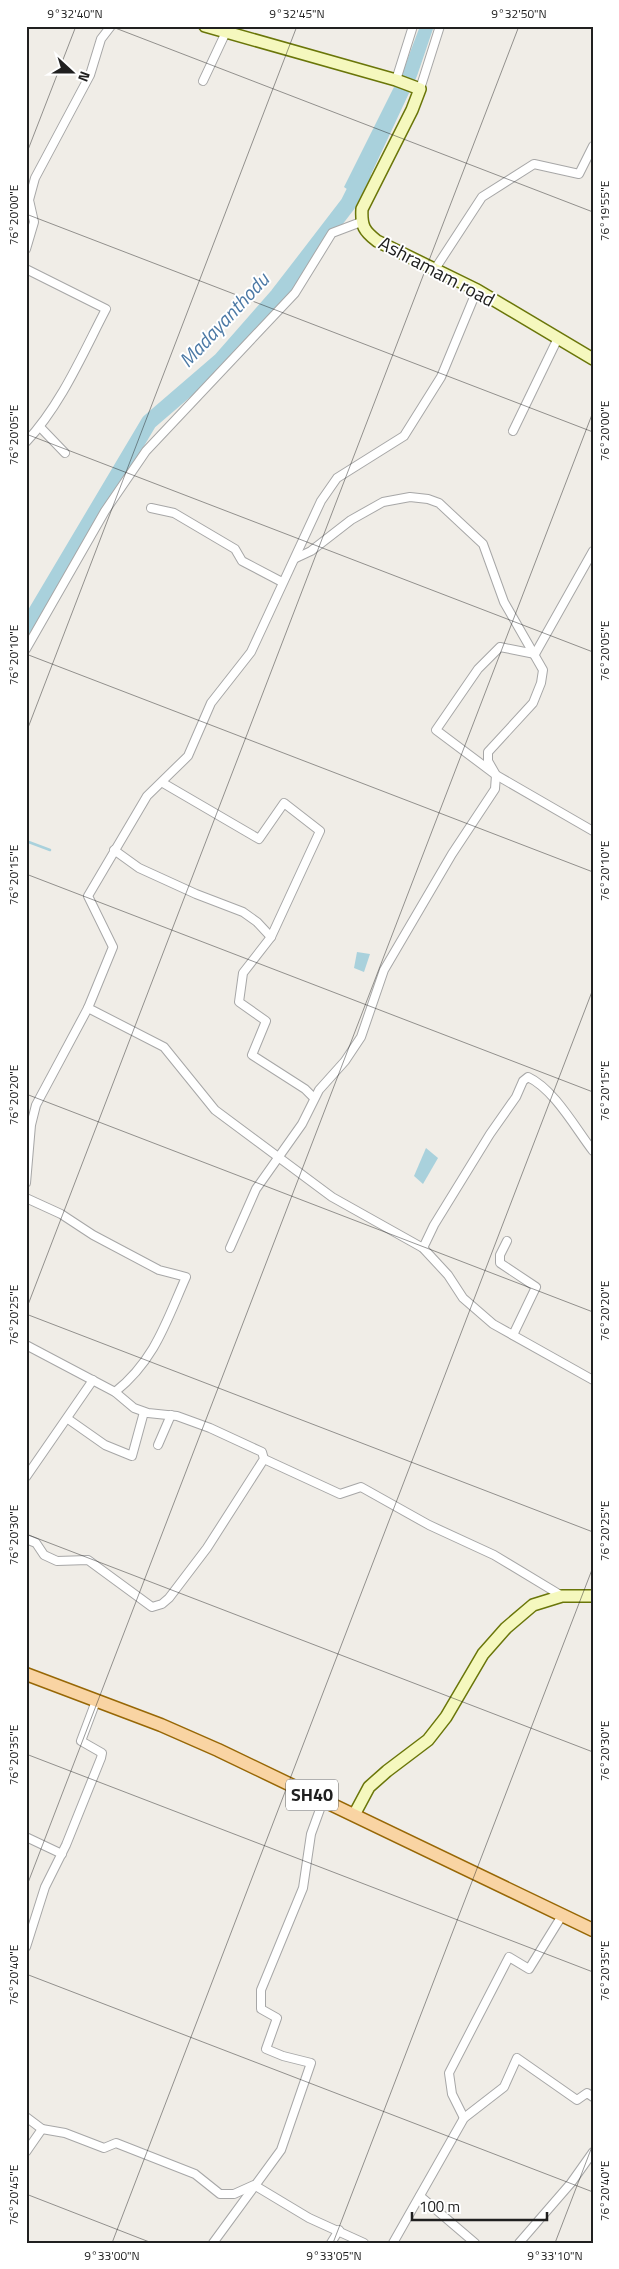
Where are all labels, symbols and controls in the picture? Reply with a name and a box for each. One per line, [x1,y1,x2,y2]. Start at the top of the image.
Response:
text: 9°32'40"N [47,4,103,23]
text: 9°32'45"N [269,4,325,23]
text: 9°32'50"N [491,4,547,23]
north arrow [48,48,98,98]
text: N [73,69,96,85]
text: 76°19'55"E [595,180,614,241]
text: 76°20'00"E [4,184,23,245]
street label: Ashramam road [374,228,501,313]
water label: Madayanthodu [171,264,277,374]
text: 76°20'00"E [595,400,614,461]
text: 76°20'05"E [4,404,23,465]
text: 76°20'05"E [595,620,614,681]
text: 76°20'10"E [4,624,23,685]
text: 76°20'10"E [595,840,614,901]
text: 76°20'15"E [4,844,23,905]
text: 76°20'15"E [595,1060,614,1121]
text: 76°20'20"E [4,1064,23,1125]
text: 76°20'20"E [595,1280,614,1341]
text: 76°20'25"E [4,1284,23,1345]
text: 76°20'25"E [595,1500,614,1561]
text: 76°20'30"E [4,1504,23,1565]
text: 76°20'30"E [595,1720,614,1781]
text: 76°20'35"E [4,1724,23,1785]
road number: SH40 [286,1780,338,1810]
text: 76°20'35"E [595,1940,614,2001]
text: 76°20'40"E [4,1944,23,2005]
text: 76°20'40"E [595,2160,614,2221]
text: 76°20'45"E [4,2164,23,2225]
scale bar [412,2189,546,2221]
text: 100 m [419,2195,460,2218]
text: 9°33'00"N [84,2246,140,2265]
text: 9°33'05"N [306,2246,362,2265]
text: 9°33'10"N [527,2246,583,2265]

